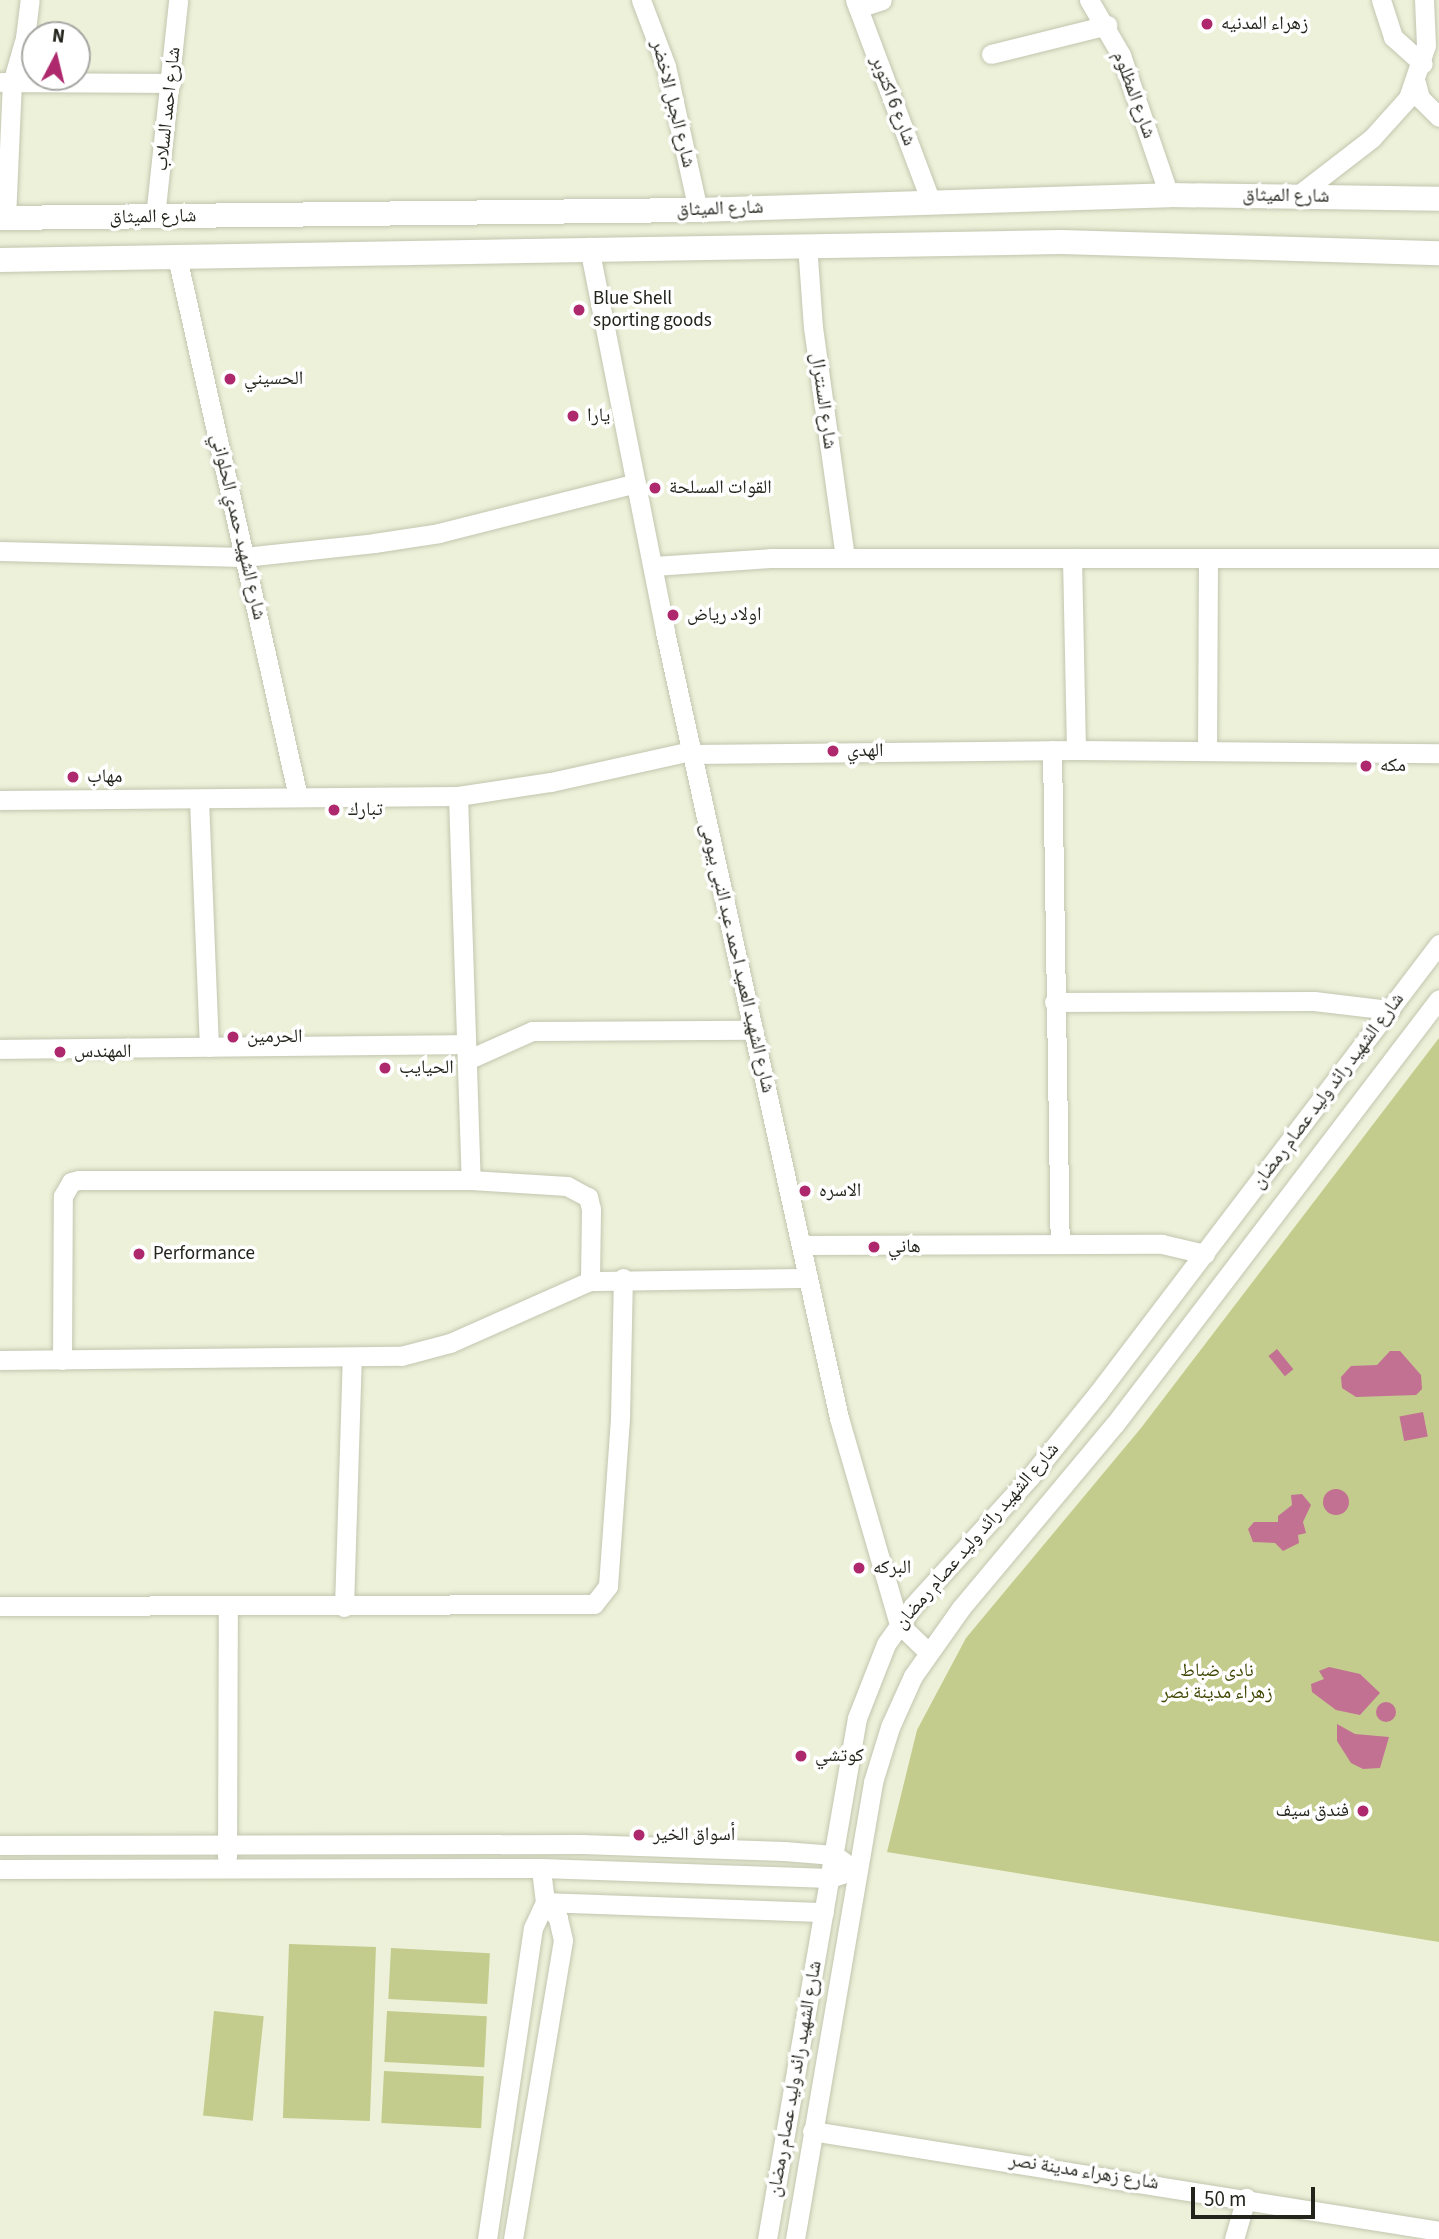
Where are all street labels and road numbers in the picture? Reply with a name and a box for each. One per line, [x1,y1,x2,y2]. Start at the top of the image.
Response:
street label: شارع الجبل الاخضر [646,38,700,170]
street label: شارع احمد السلاب [150,46,186,172]
street label: شارع المظلوم [1108,48,1160,142]
street label: شارع 6 اكتوبر [865,53,921,149]
street label: شارع الميثاق [1242,184,1330,208]
street label: شارع الميثاق [676,196,764,222]
street label: شارع الميثاق [109,205,197,229]
street label: شارع السنترال [805,351,841,451]
street label: شارع الشهيد حمدي الحلواني [206,432,270,622]
street label: شارع الشهيد العميد احمد عبد النبى بيومى [695,821,779,1095]
street label: شارع الشهيد رائد وليد عصام رمضان [1247,989,1409,1193]
street label: شارع الشهيد رائد وليد عصام رمضان [890,1438,1064,1634]
street label: شارع الشهيد رائد وليد عصام رمضان [763,1959,827,2199]
street label: شارع زهراء مدينة نصر [1008,2149,1160,2195]

